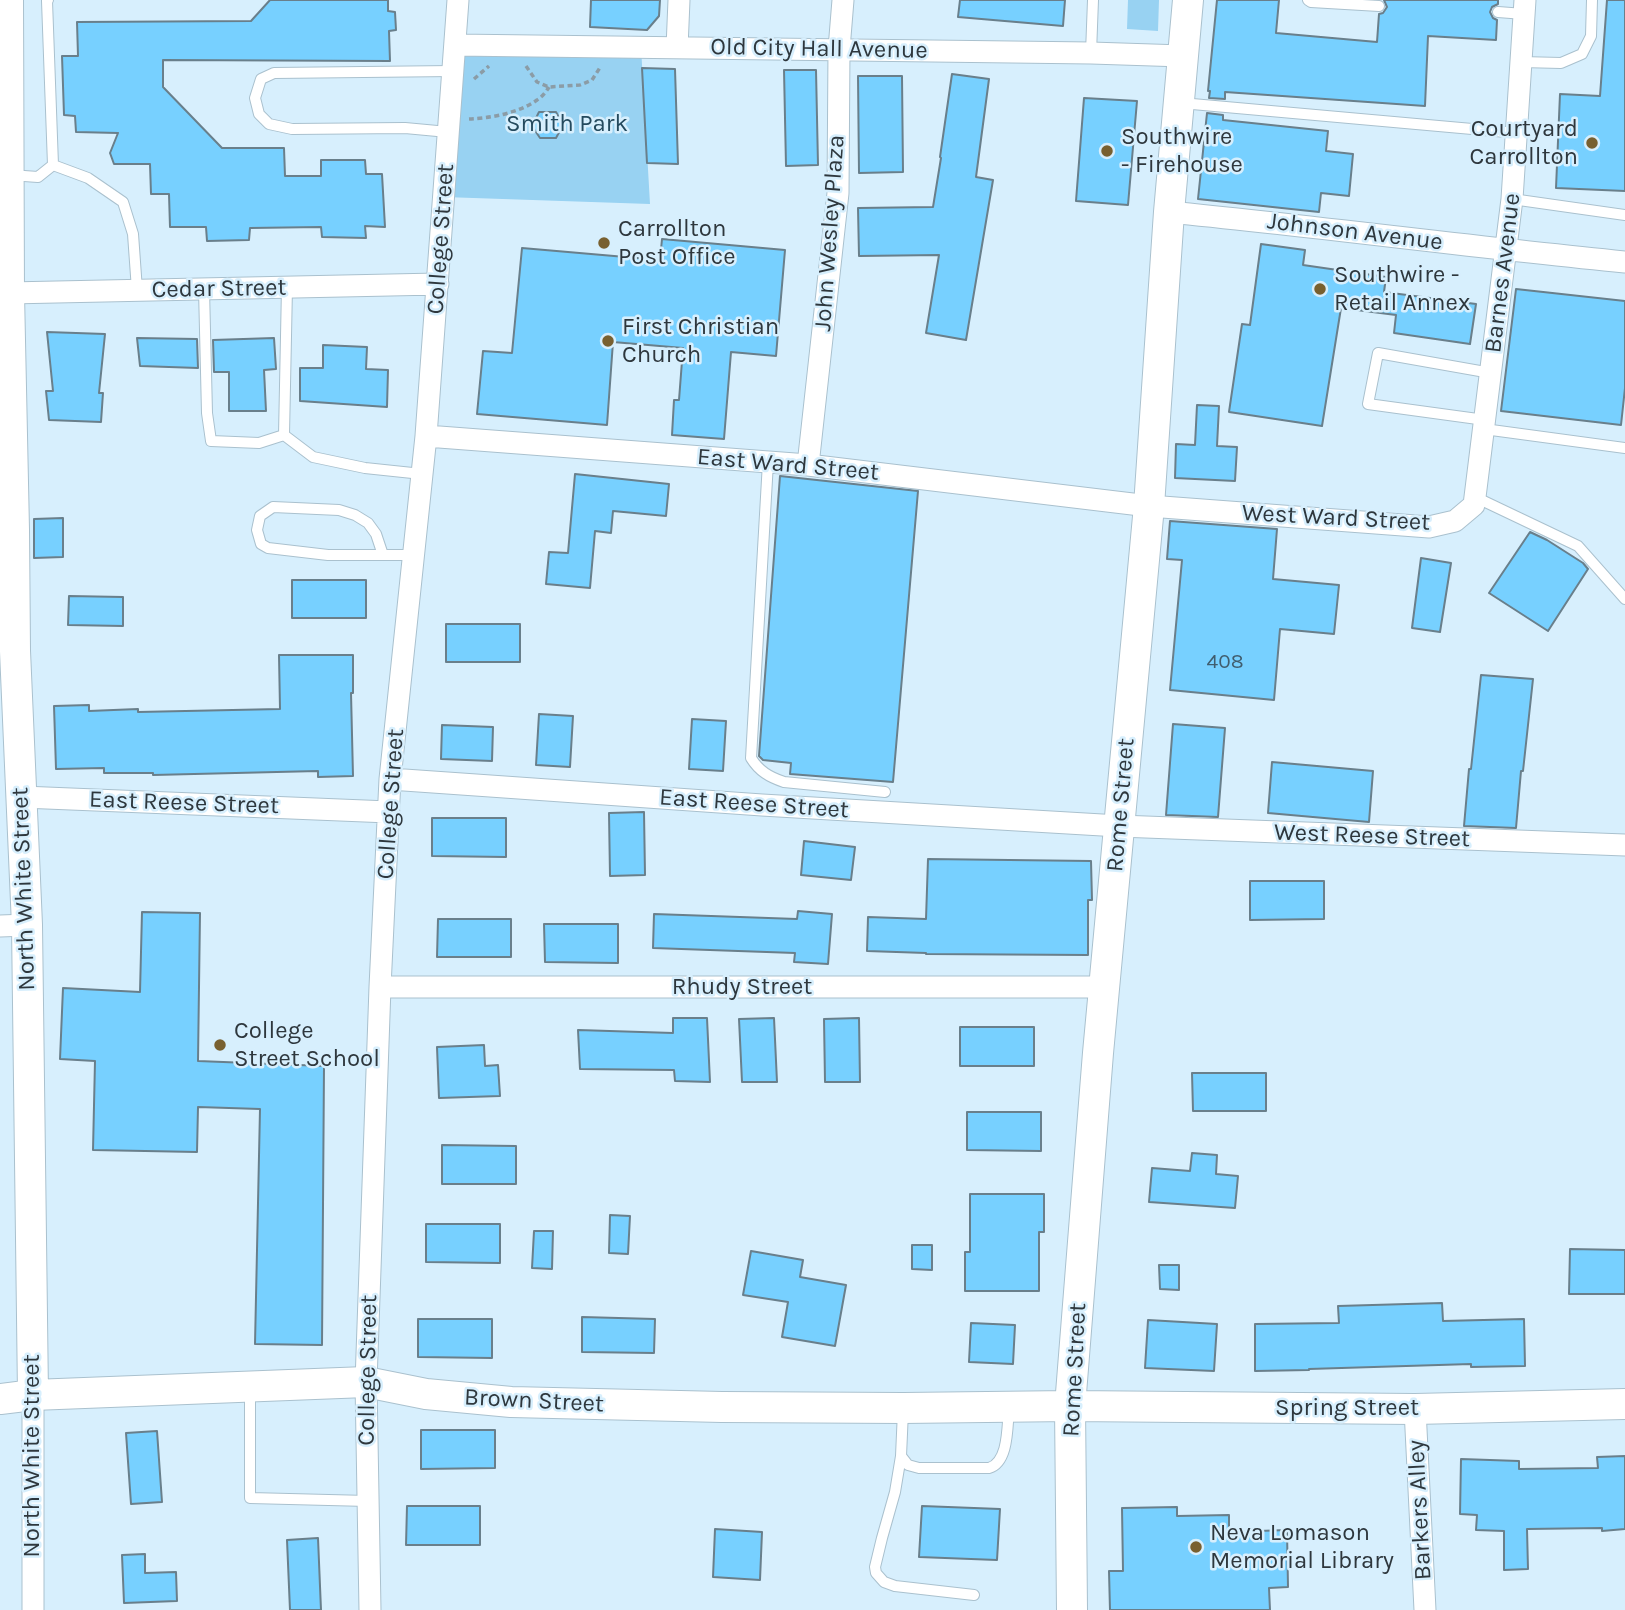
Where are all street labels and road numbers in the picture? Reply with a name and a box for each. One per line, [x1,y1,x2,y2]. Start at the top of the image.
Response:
street label: Old City Hall Avenue [710,33,928,65]
street label: John Wesley Plaza [809,134,851,332]
street label: College Street [421,163,461,315]
street label: Barnes Avenue [1479,191,1527,355]
street label: Johnson Avenue [1266,207,1444,257]
street label: Cedar Street [151,273,287,305]
street label: East Ward Street [696,443,880,487]
street label: West Ward Street [1241,499,1431,537]
street label: College Street [371,728,411,880]
street label: Rome Street [1101,737,1141,873]
street label: East Reese Street [658,783,850,825]
street label: East Reese Street [89,785,279,821]
street label: North White Street [6,787,42,991]
street label: West Reese Street [1273,818,1471,854]
street label: Rhudy Street [672,973,812,1001]
street label: College Street [352,1294,384,1446]
street label: Rome Street [1057,1302,1093,1438]
street label: North White Street [18,1354,46,1558]
street label: Brown Street [463,1383,605,1419]
street label: Spring Street [1275,1394,1419,1422]
street label: Barkers Alley [1402,1439,1438,1581]

